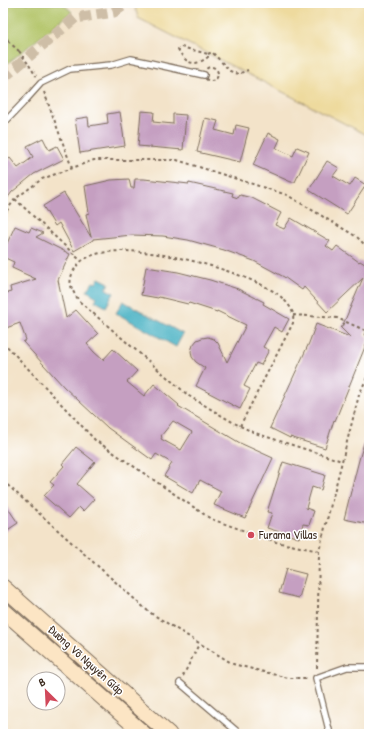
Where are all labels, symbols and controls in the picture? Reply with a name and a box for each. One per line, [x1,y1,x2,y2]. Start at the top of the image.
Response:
place label: Furama Villas [258,526,318,543]
marker: Furama Villas [246,530,256,540]
street label: Đường Võ Nguyên Giáp [45,621,128,698]
north arrow [26,671,66,711]
text: B [37,674,48,689]

